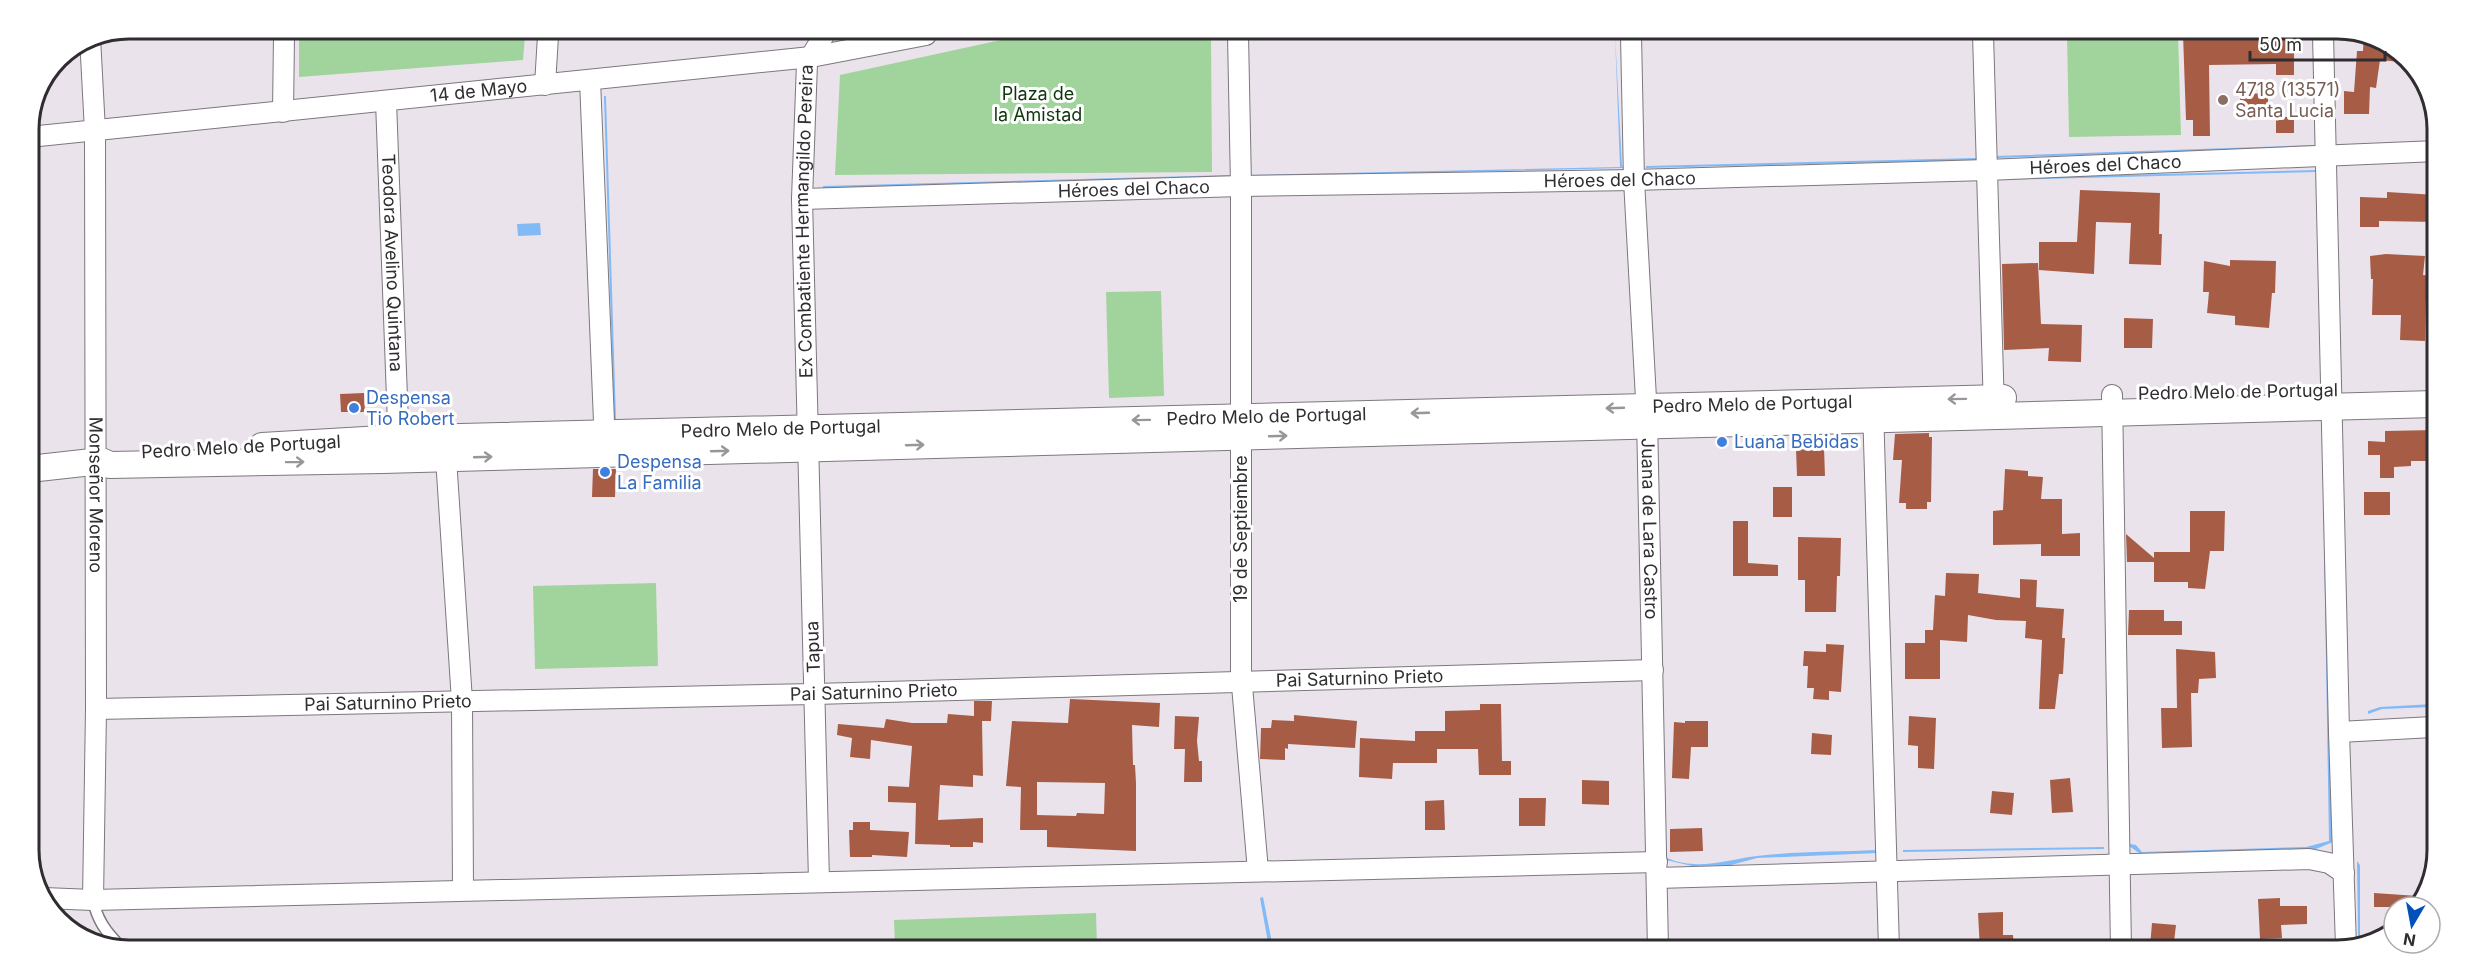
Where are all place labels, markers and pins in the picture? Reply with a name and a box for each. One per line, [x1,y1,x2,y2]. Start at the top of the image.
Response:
place label: 4718 (13571) Santa Lucia [2235,79,2340,121]
marker: 4718 (13571) Santa Lucia [2216,93,2230,107]
place label: Despensa Tio Robert [366,387,455,429]
marker: Despensa Tio Robert [347,401,361,415]
place label: Luana Bebidas [1734,431,1859,452]
marker: Luana Bebidas [1715,435,1729,449]
place label: Despensa La Familia [617,451,702,493]
marker: Despensa La Familia [598,465,612,479]

